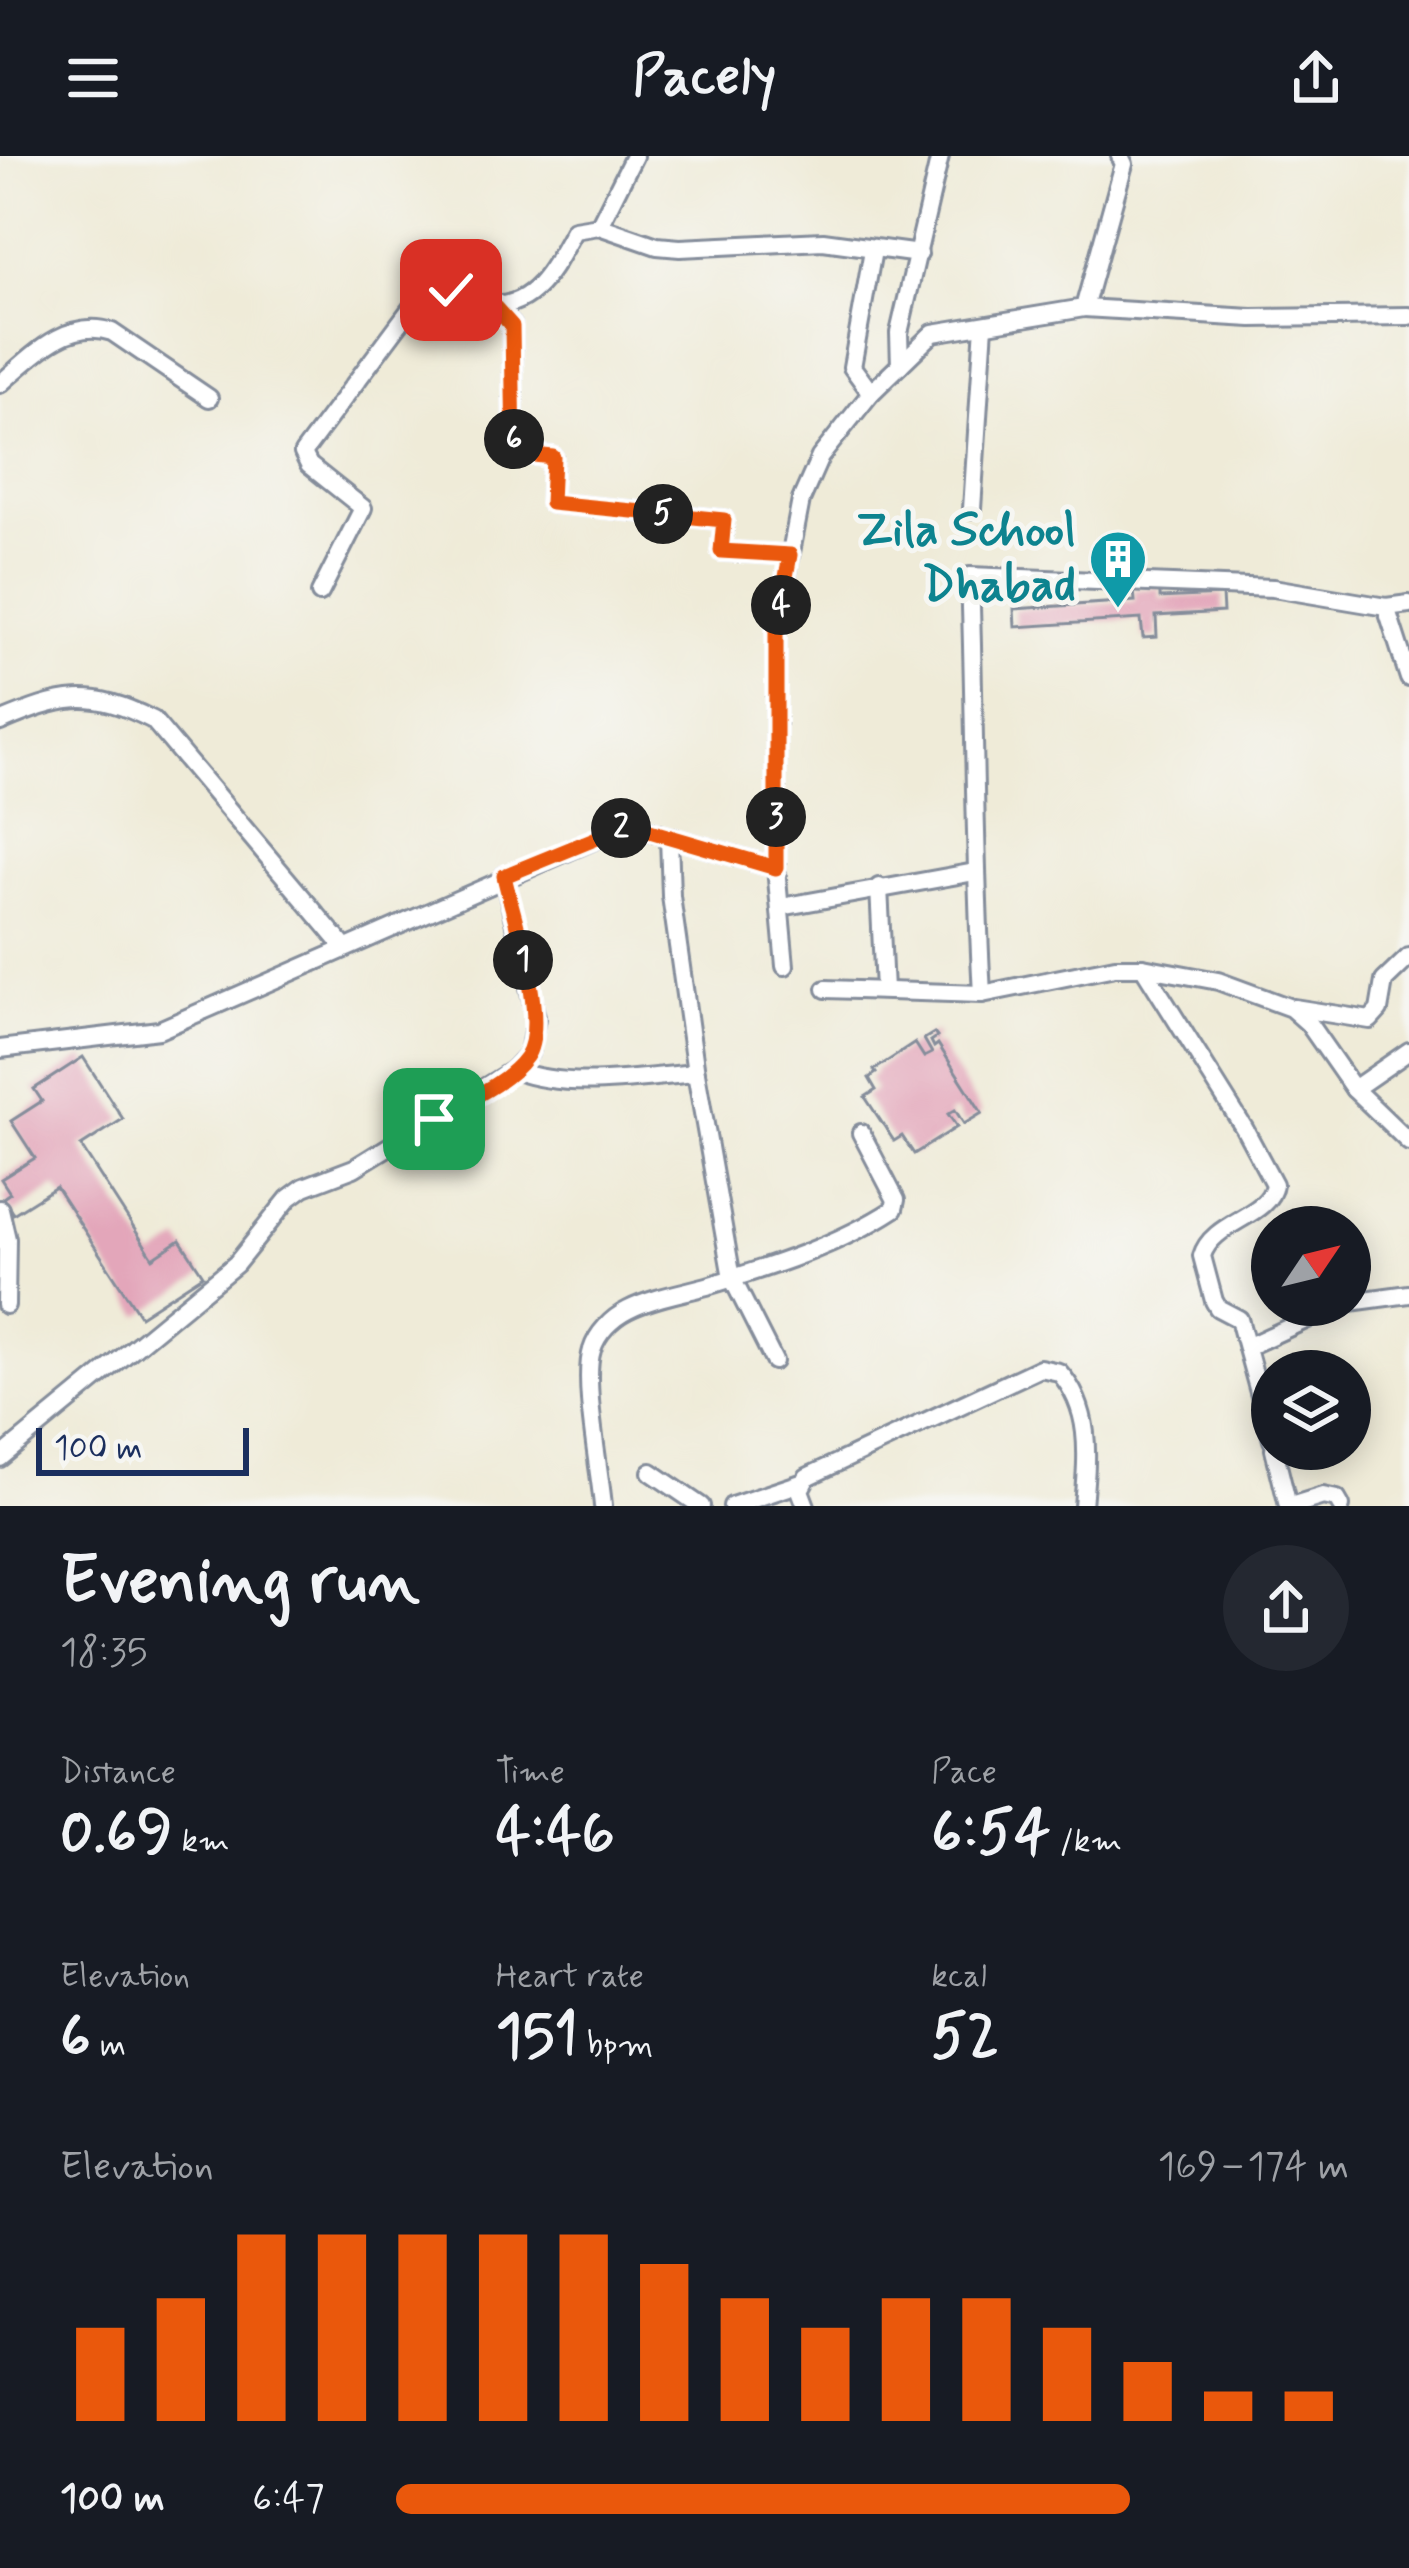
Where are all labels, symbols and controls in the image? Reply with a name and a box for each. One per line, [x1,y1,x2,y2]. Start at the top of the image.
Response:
text: Pacely [633,43,776,114]
icon: menu [60,45,126,111]
icon: share [1283,45,1349,111]
pin [400,239,502,341]
icon: check [418,257,484,323]
pin: 6 [484,409,544,469]
text: 6 [506,417,522,461]
pin: 5 [633,484,693,544]
text: 5 [653,492,673,536]
place label: Zila School Dhabad [856,500,1076,618]
building icon: Zila School Dhabad [1087,528,1149,610]
pin: 4 [751,575,811,635]
text: 4 [771,583,791,627]
pin: 3 [746,787,806,847]
text: 3 [769,795,783,839]
pin: 2 [591,798,651,858]
text: 2 [613,806,629,850]
pin: 1 [493,930,553,990]
text: 1 [516,938,530,982]
pin [383,1068,485,1170]
icon: arrive [401,1086,467,1152]
north arrow [1251,1206,1371,1326]
map controls [1251,1206,1371,1470]
button: layers [1251,1350,1371,1470]
scale bar [36,1422,249,1475]
text: 100 m [54,1427,143,1471]
text: Evening run [60,1540,420,1626]
button: share [1223,1545,1349,1671]
text: 18:35 [60,1628,148,1679]
text: Distance [60,1751,176,1795]
text: Time [496,1751,565,1795]
text: Pace [931,1751,997,1795]
text: 0.69 [60,1795,173,1874]
text: 4:46 [496,1795,615,1874]
text: 6:54 [931,1795,1051,1874]
text: km [173,1820,230,1864]
text: /km [1051,1820,1122,1864]
text: Elevation [60,1955,190,1999]
text: Heart rate [496,1955,644,1999]
text: kcal [931,1955,987,1999]
text: 6 [60,1999,91,2078]
text: 151 [496,1999,578,2078]
text: 52 [931,1999,999,2078]
text: m [91,2024,126,2068]
text: bpm [578,2024,653,2068]
text: Elevation [60,2142,214,2193]
text: 169–174 m [1158,2142,1349,2193]
text: 100 m [60,2474,165,2525]
text: 6:47 [252,2474,325,2525]

